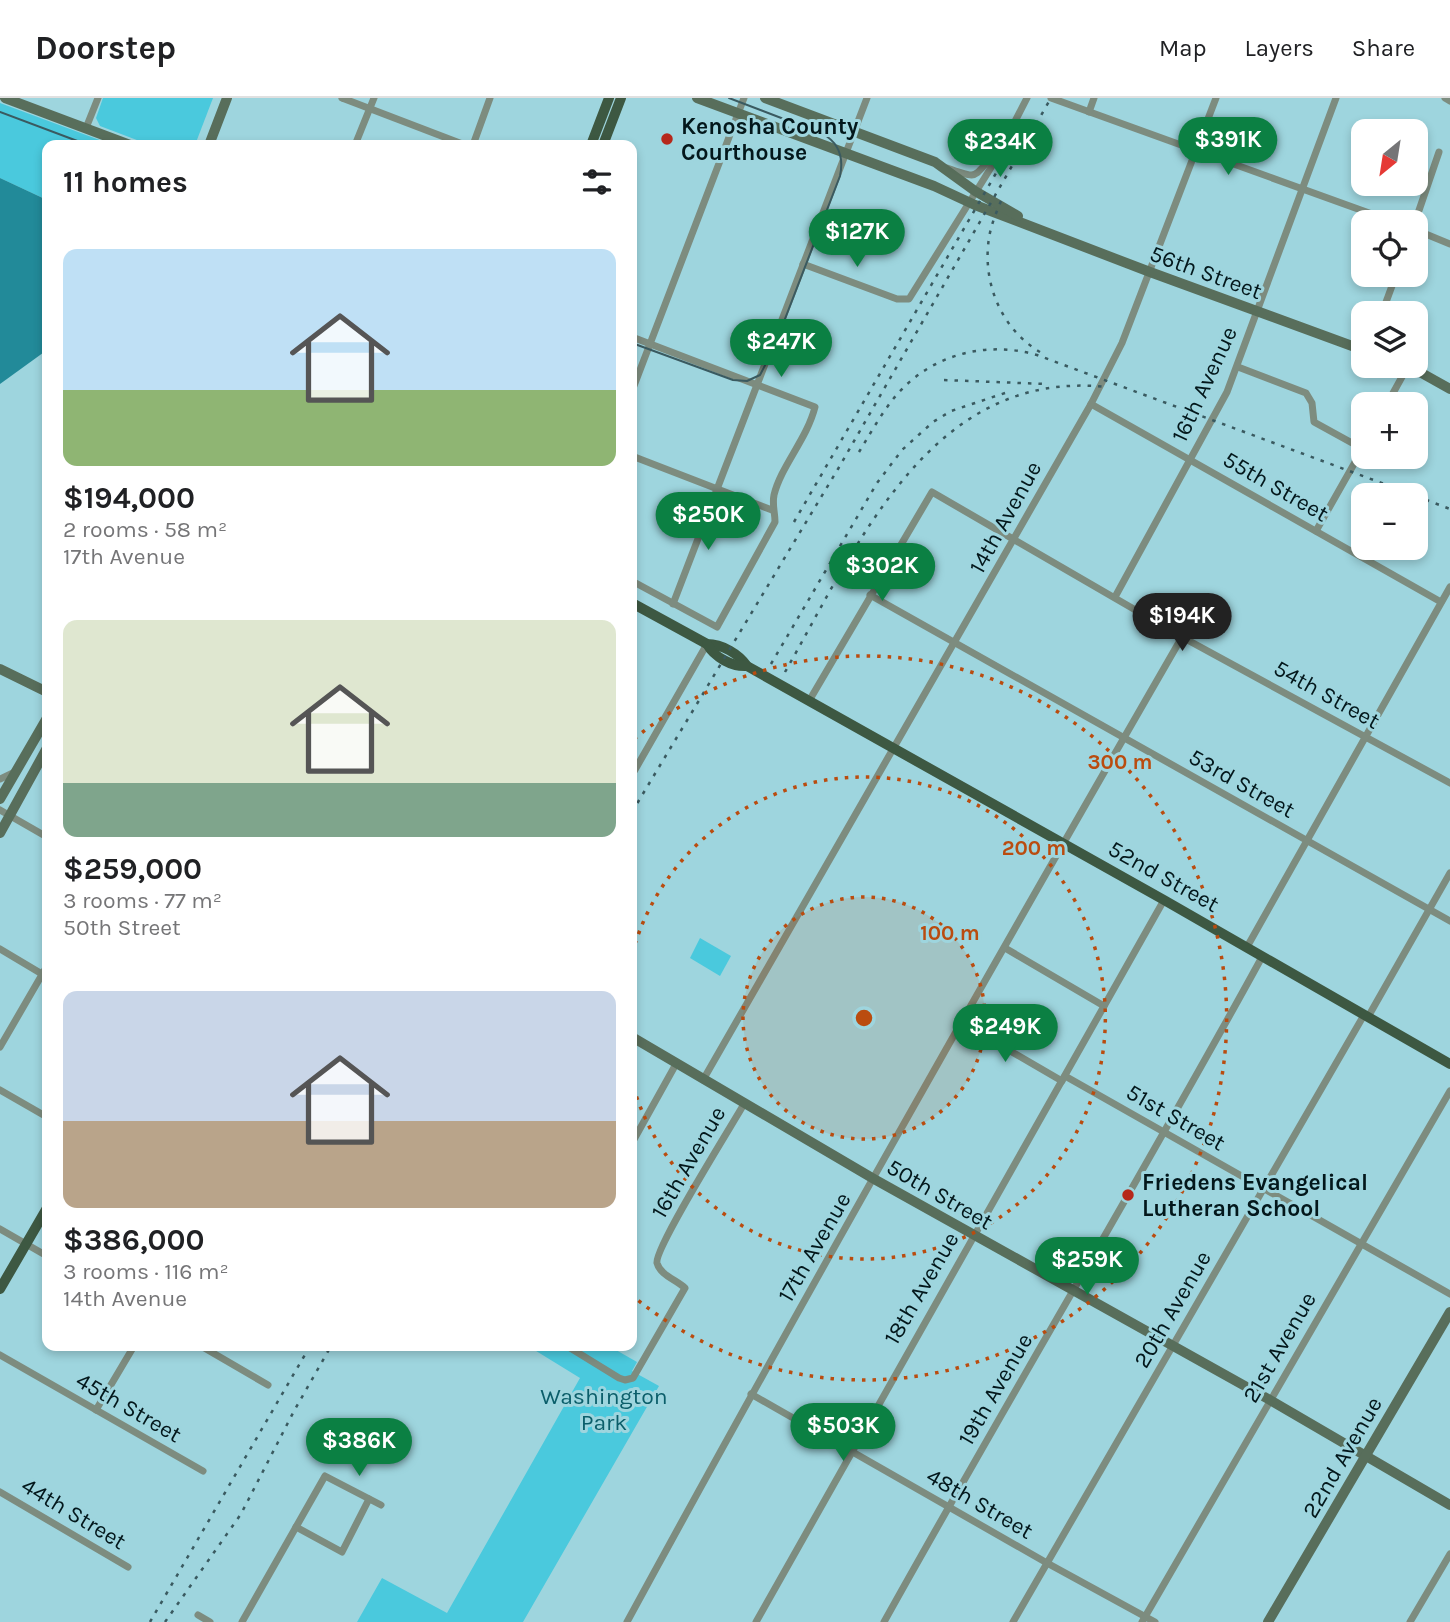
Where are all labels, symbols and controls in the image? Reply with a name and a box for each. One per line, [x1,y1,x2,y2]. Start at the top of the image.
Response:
text: Doorstep [35,29,176,67]
text: Map [1159,34,1207,62]
text: Layers [1245,34,1314,62]
text: Share [1352,34,1415,62]
place label: Kenosha County Courthouse [681,113,859,166]
pin: $391K [1179,118,1277,177]
north arrow [1351,119,1428,196]
map controls [1351,119,1428,560]
pin: $234K [951,120,1049,179]
text: $391K [1194,126,1262,153]
text: $234K [964,128,1036,155]
marker: Kenosha County Courthouse [659,131,675,147]
icon: filters [578,163,616,201]
text: 11 homes [63,164,188,200]
pin: $127K [808,209,906,269]
button: locate [1351,210,1428,287]
text: $127K [825,218,889,245]
street label: 56th Street [1146,240,1266,305]
icon: home [277,295,403,421]
button: layers [1351,301,1428,378]
pin: $247K [732,320,830,379]
street label: 16th Avenue [1166,322,1243,446]
text: $247K [746,328,816,355]
button: + [1351,392,1428,469]
street label: 55th Street [1218,445,1334,528]
street label: 14th Avenue [964,456,1047,578]
text: $194,000 [63,480,195,516]
button: − [1351,483,1428,560]
pin: $250K [659,492,757,552]
text: $250K [672,501,744,528]
text: 2 rooms · 58 m² [63,516,227,543]
text: 17th Avenue [63,543,185,570]
pin: $302K [833,544,931,603]
text: $302K [845,552,919,579]
pin: $194K [1133,594,1231,653]
text: $194K [1149,602,1215,629]
street label: 54th Street [1269,654,1385,735]
icon: home [277,666,403,792]
street label: 53rd Street [1184,743,1300,824]
text: 300 m [1088,750,1152,774]
street label: 52nd Street [1104,835,1224,918]
text: 200 m [1002,836,1066,860]
text: $259,000 [63,851,202,887]
text: 3 rooms · 77 m² [63,887,222,914]
text: 50th Street [63,914,181,941]
text: 100 m [920,921,980,945]
pin: $249K [956,1004,1054,1064]
centre of rings [852,1006,876,1030]
text: $249K [969,1013,1041,1040]
icon: home [277,1037,403,1163]
street label: 51st Street [1121,1078,1230,1157]
street label: 16th Avenue [646,1102,731,1223]
street label: 50th Street [882,1153,998,1236]
place label: Friedens Evangelical Lutheran School [1142,1169,1368,1222]
marker: Friedens Evangelical Lutheran School [1120,1187,1136,1203]
street label: 17th Avenue [772,1188,857,1307]
text: $386,000 [63,1222,204,1258]
street label: 18th Avenue [878,1227,964,1349]
pin: $259K [1038,1238,1136,1297]
text: $259K [1051,1246,1123,1273]
street label: 20th Avenue [1128,1246,1217,1373]
text: 3 rooms · 116 m² [63,1258,229,1285]
text: 14th Avenue [63,1285,187,1312]
street label: 21st Avenue [1237,1287,1322,1407]
street label: 19th Avenue [953,1329,1038,1450]
street label: 45th Street [71,1366,186,1449]
park label: Washington Park [540,1383,668,1436]
street label: 22nd Avenue [1297,1392,1388,1523]
pin: $503K [794,1404,892,1463]
text: $503K [806,1412,880,1439]
pin: $386K [310,1418,408,1478]
text: $386K [322,1427,396,1454]
street label: 48th Street [922,1462,1038,1545]
street label: 44th Street [17,1472,131,1555]

